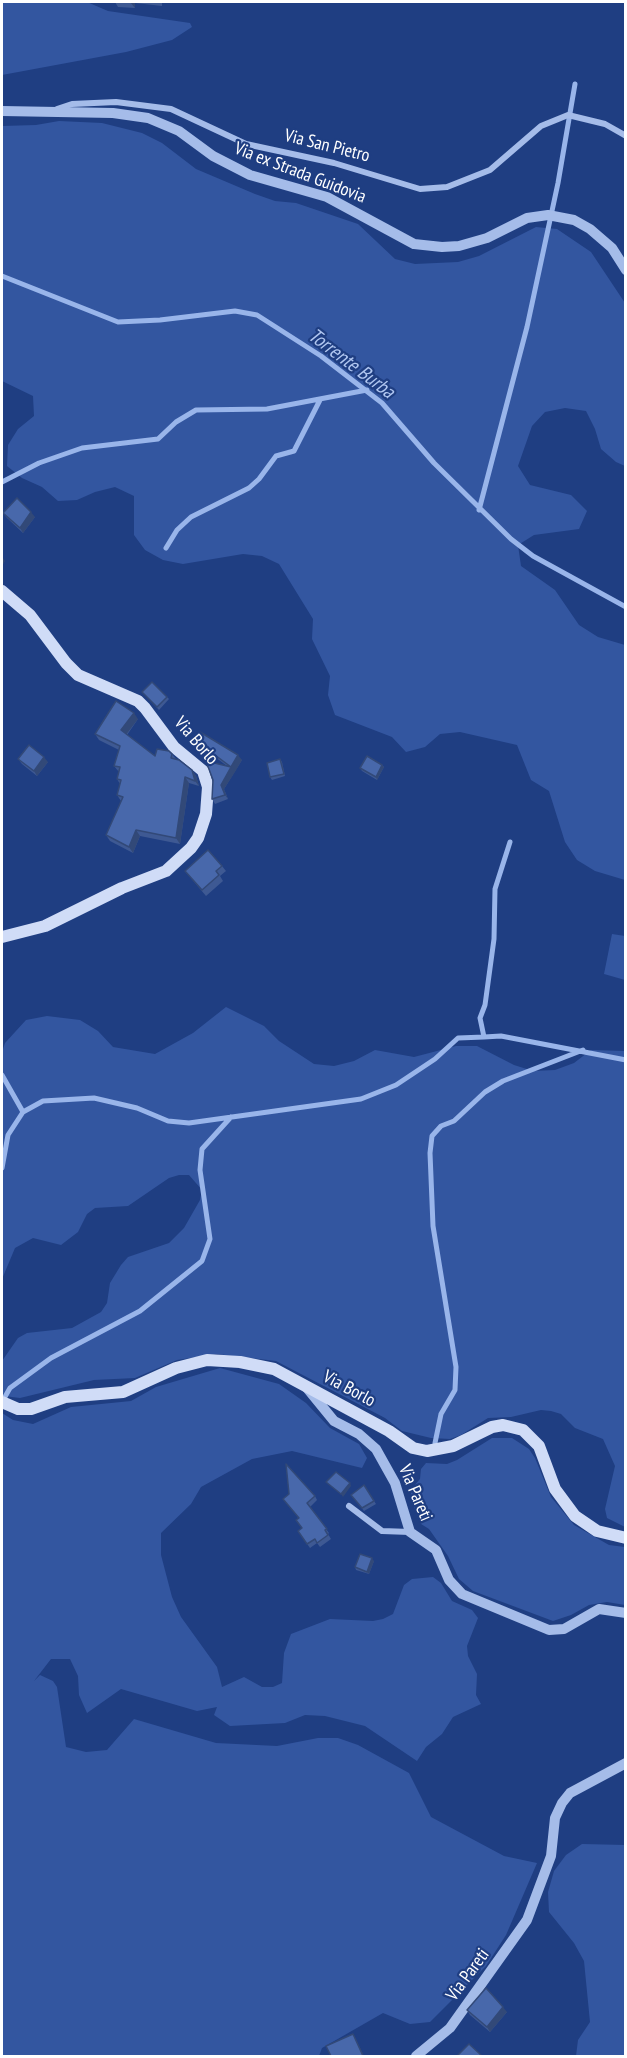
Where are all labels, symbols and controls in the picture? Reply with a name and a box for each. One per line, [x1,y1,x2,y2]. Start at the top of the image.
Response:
street label: Via San Pietro [282,125,372,167]
street label: Via ex Strada Guidovia [231,138,369,208]
water label: Torrente Burba [303,324,399,404]
street label: Via Borlo [169,713,223,769]
street label: Via Borlo [319,1366,379,1412]
street label: Via Pareti [393,1461,437,1525]
street label: Via Pareti [442,1945,494,2005]

